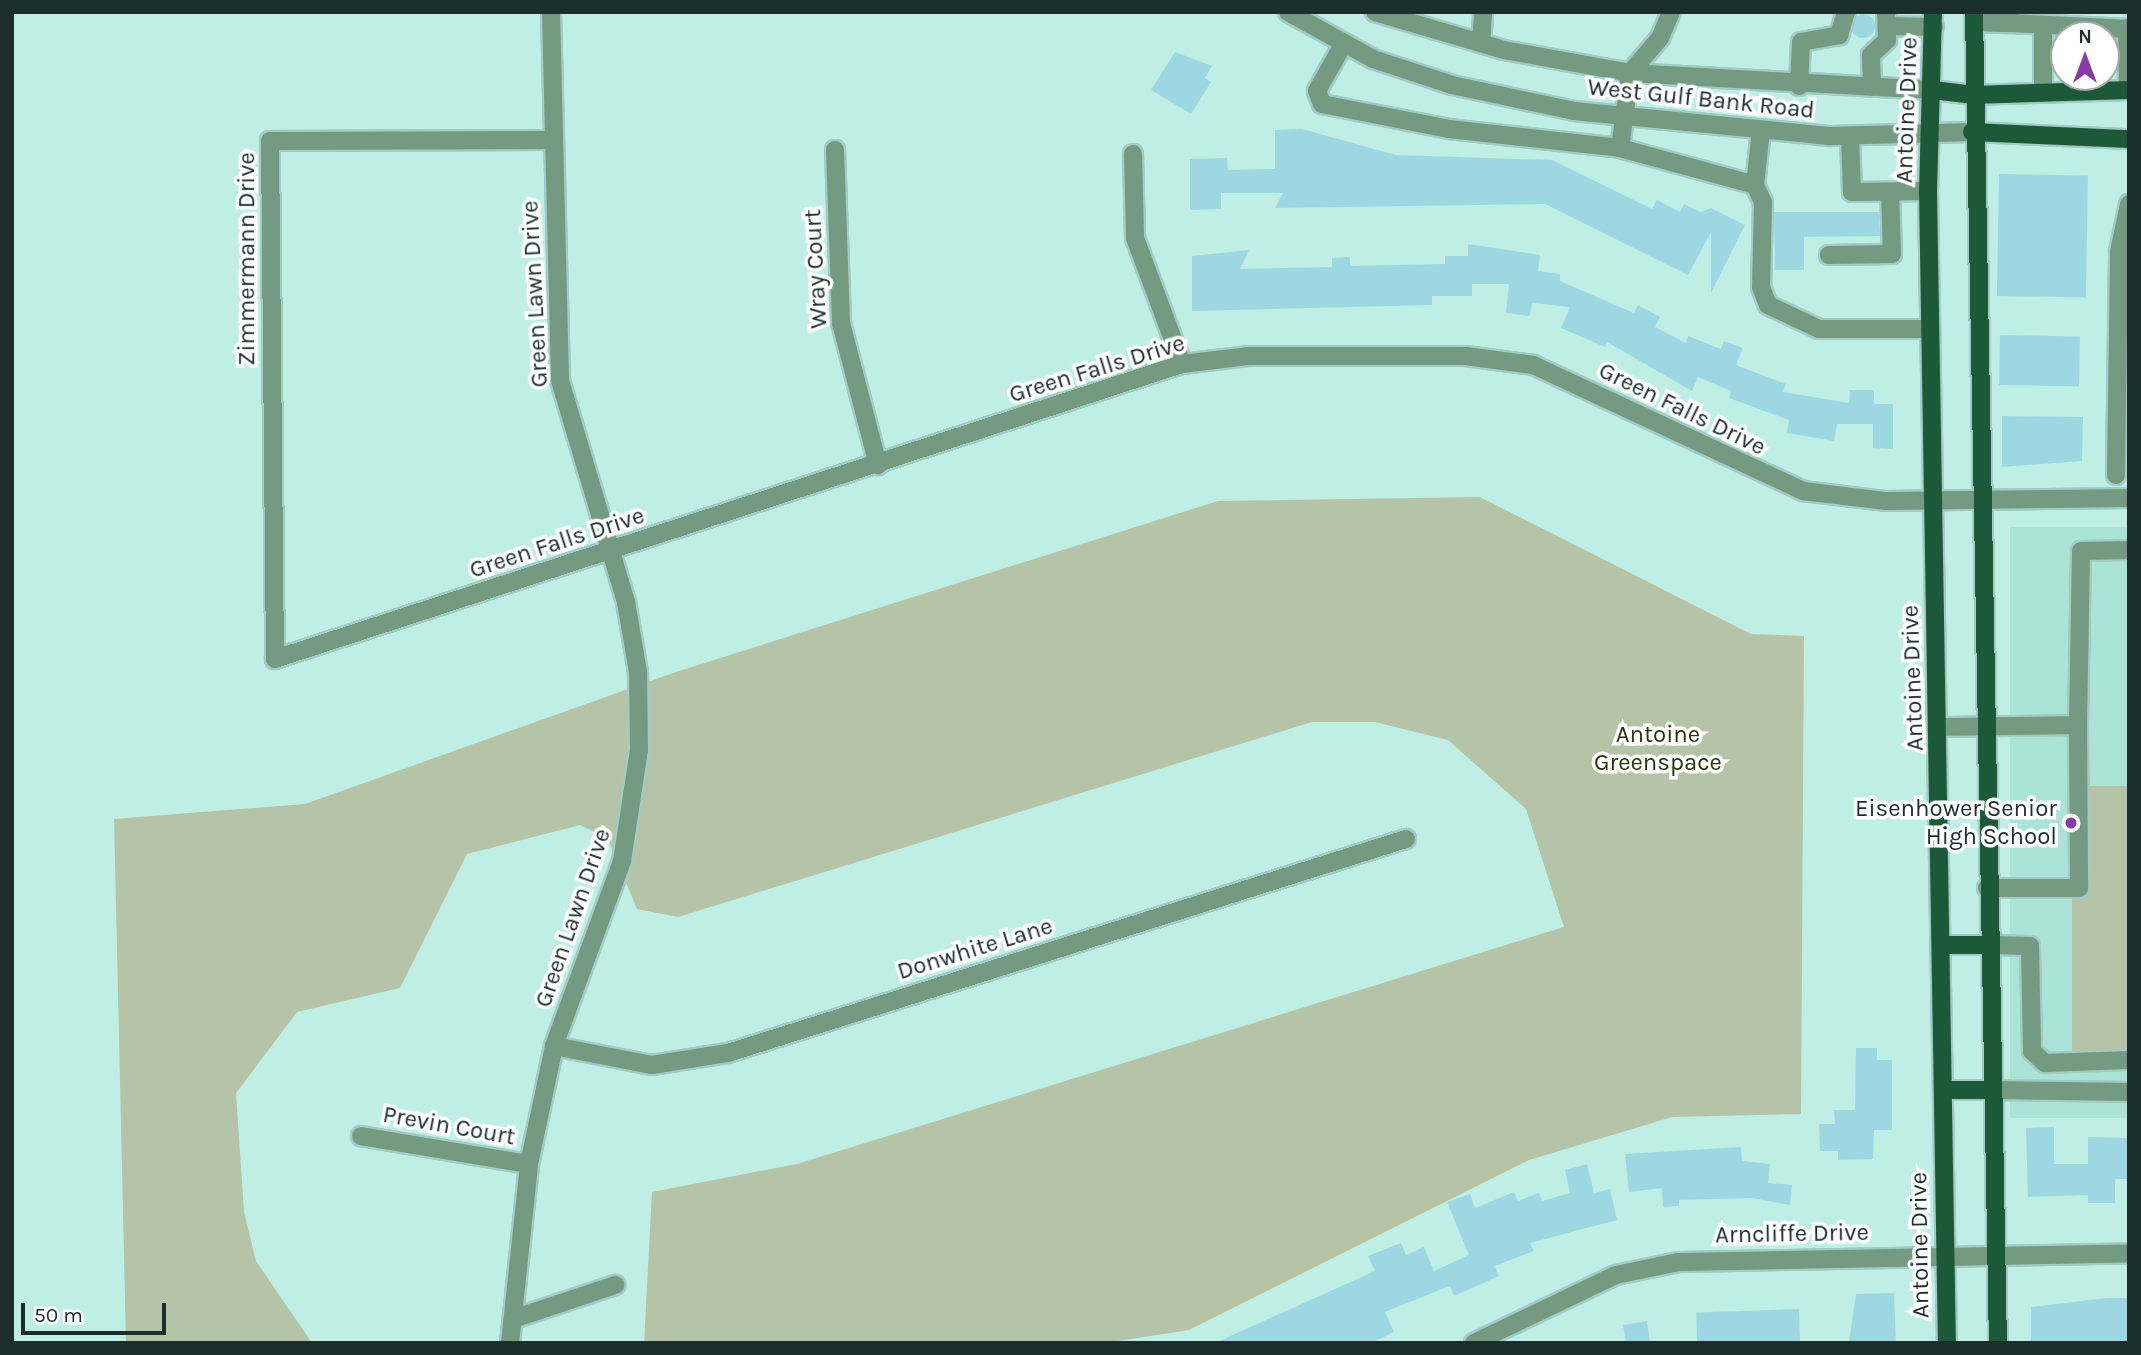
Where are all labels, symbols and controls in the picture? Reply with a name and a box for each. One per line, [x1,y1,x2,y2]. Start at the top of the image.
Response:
north arrow [2050,21,2120,91]
text: N [2078,26,2092,48]
street label: Antoine Drive [1890,36,1924,184]
street label: West Gulf Bank Road [1586,73,1816,125]
street label: Zimmermann Drive [233,152,261,366]
street label: Green Lawn Drive [516,200,554,388]
street label: Wray Court [798,209,834,329]
street label: Green Falls Drive [1006,329,1188,409]
street label: Green Falls Drive [1594,356,1770,462]
street label: Green Falls Drive [466,501,648,585]
street label: Antoine Drive [1896,604,1930,752]
park label: Antoine Greenspace [1594,721,1722,777]
place label: Eisenhower Senior High School [1855,795,2057,851]
marker: Eisenhower Senior High School [2063,815,2079,831]
street label: Green Lawn Drive [529,825,617,1011]
street label: Donwhite Lane [894,912,1056,986]
street label: Previn Court [381,1100,517,1152]
street label: Antoine Drive [1904,1172,1936,1318]
street label: Arncliffe Drive [1715,1218,1869,1250]
scale bar [24,1288,170,1332]
text: 50 m [34,1303,83,1327]

